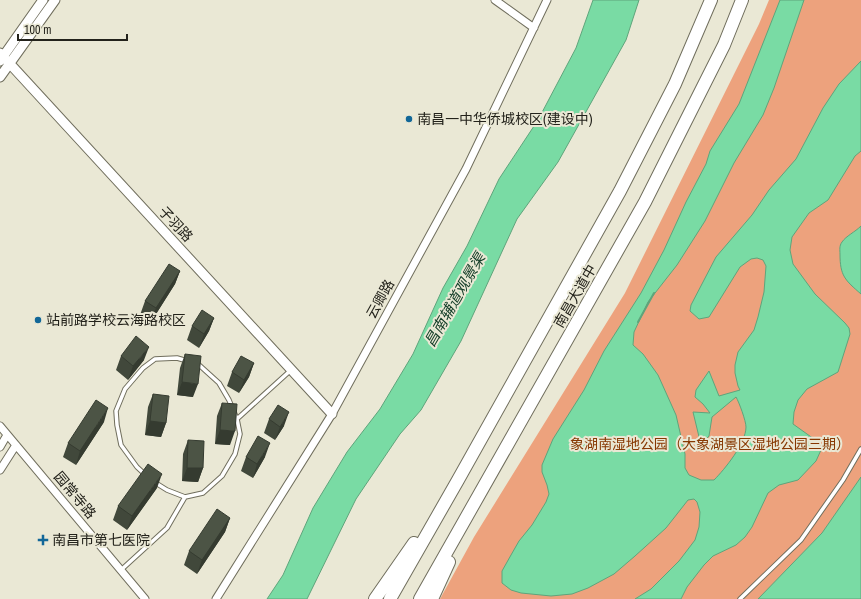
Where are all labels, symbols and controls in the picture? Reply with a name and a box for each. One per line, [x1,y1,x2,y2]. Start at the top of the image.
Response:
scale bar [18,16,127,42]
text: 100 m [24,22,51,38]
place label: 南昌一中华侨城校区(建设中) [417,110,593,128]
marker: 南昌一中华侨城校区(建设中) [404,114,414,124]
street label: 子羽路 [155,203,197,245]
water label: 昌南辅道观景渠 [419,247,491,350]
street label: 南昌大道中 [550,261,600,331]
street label: 云卿路 [362,276,398,322]
place label: 站前路学校云海路校区 [46,311,186,329]
marker: 站前路学校云海路校区 [33,315,43,325]
park label: 象湖南湿地公园（大象湖景区湿地公园三期） [570,435,850,453]
street label: 园常寺路 [50,468,100,522]
place label: 南昌市第七医院 [52,531,150,549]
marker: 南昌市第七医院 [37,534,49,546]

